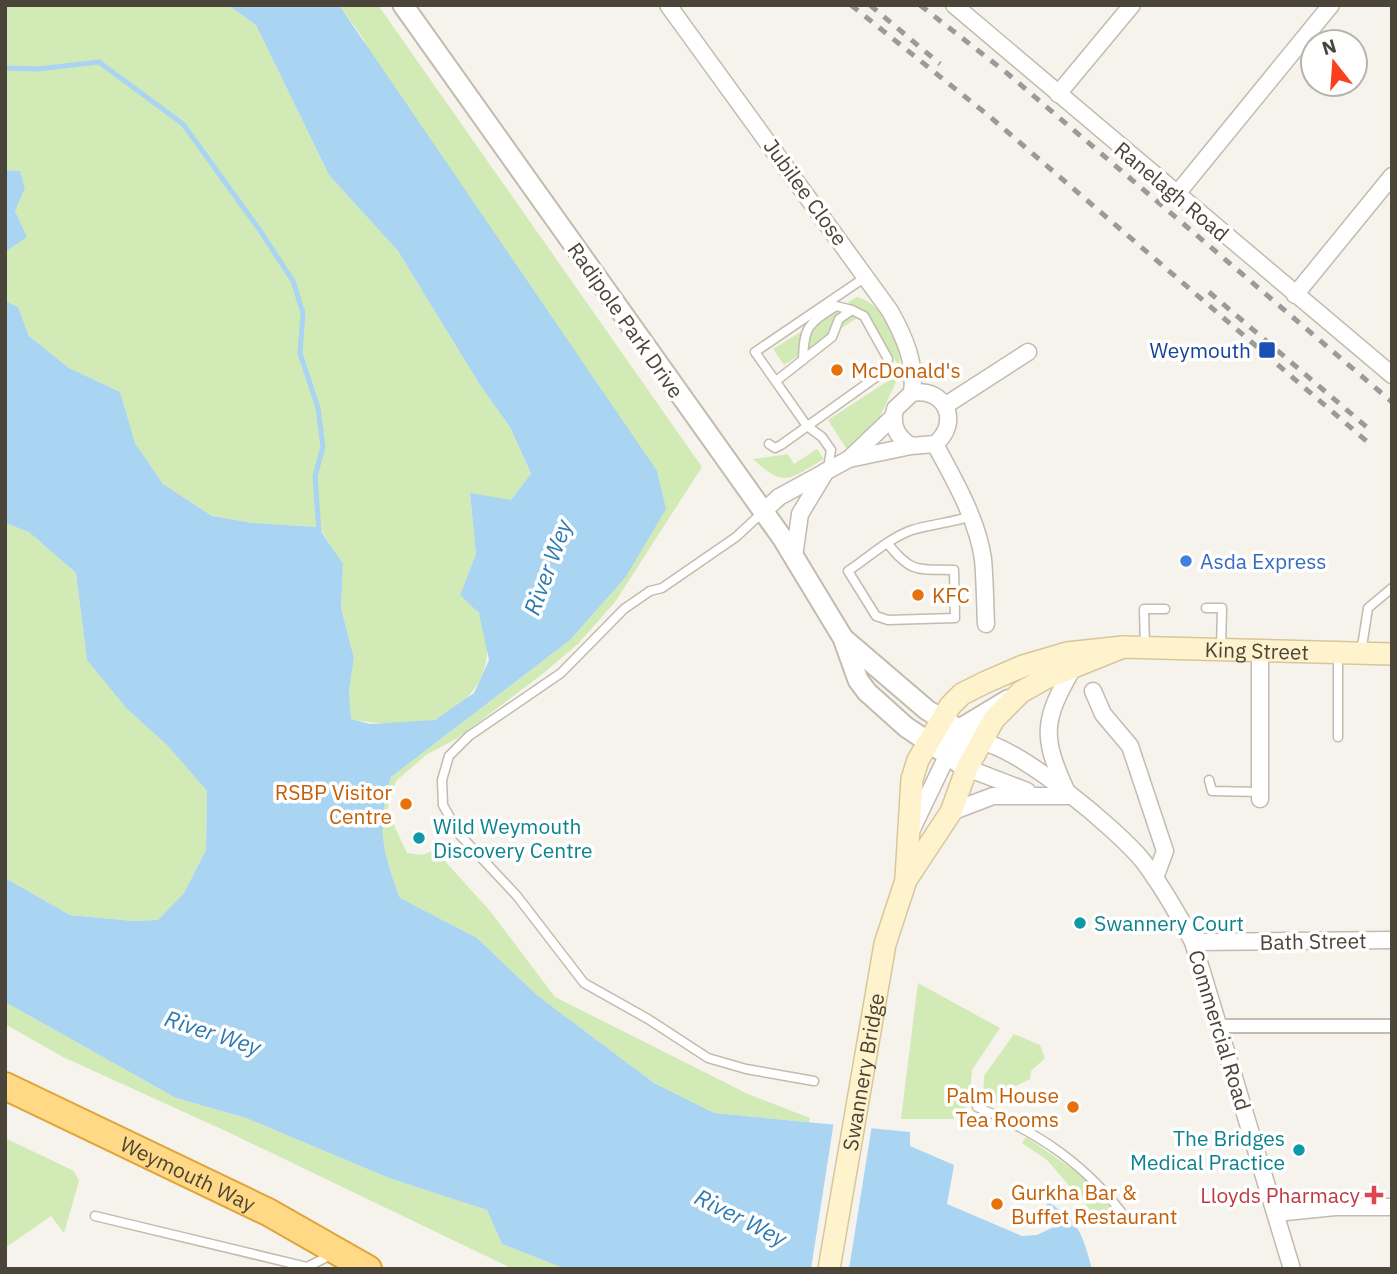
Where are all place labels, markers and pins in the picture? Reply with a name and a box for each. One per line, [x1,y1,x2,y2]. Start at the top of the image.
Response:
place label: Weymouth [1149,336,1251,364]
marker: Weymouth [1257,340,1277,360]
place label: McDonald's [851,356,961,384]
marker: McDonald's [829,362,845,378]
place label: Asda Express [1200,547,1327,575]
marker: Asda Express [1178,553,1194,569]
place label: KFC [932,581,970,609]
marker: KFC [910,587,926,603]
place label: RSBP Visitor Centre [275,778,392,830]
marker: RSBP Visitor Centre [398,796,414,812]
place label: Wild Weymouth Discovery Centre [433,812,593,864]
marker: Wild Weymouth Discovery Centre [411,830,427,846]
place label: Swannery Court [1094,909,1244,937]
marker: Swannery Court [1072,915,1088,931]
place label: Palm House Tea Rooms [946,1081,1059,1133]
marker: Palm House Tea Rooms [1065,1099,1081,1115]
place label: The Bridges Medical Practice [1130,1124,1285,1176]
marker: The Bridges Medical Practice [1291,1142,1307,1158]
place label: Gurkha Bar & Buffet Restaurant [1011,1178,1177,1230]
place label: Lloyds Pharmacy [1200,1181,1361,1209]
marker: Lloyds Pharmacy [1366,1187,1382,1203]
marker: Gurkha Bar & Buffet Restaurant [989,1196,1005,1212]

